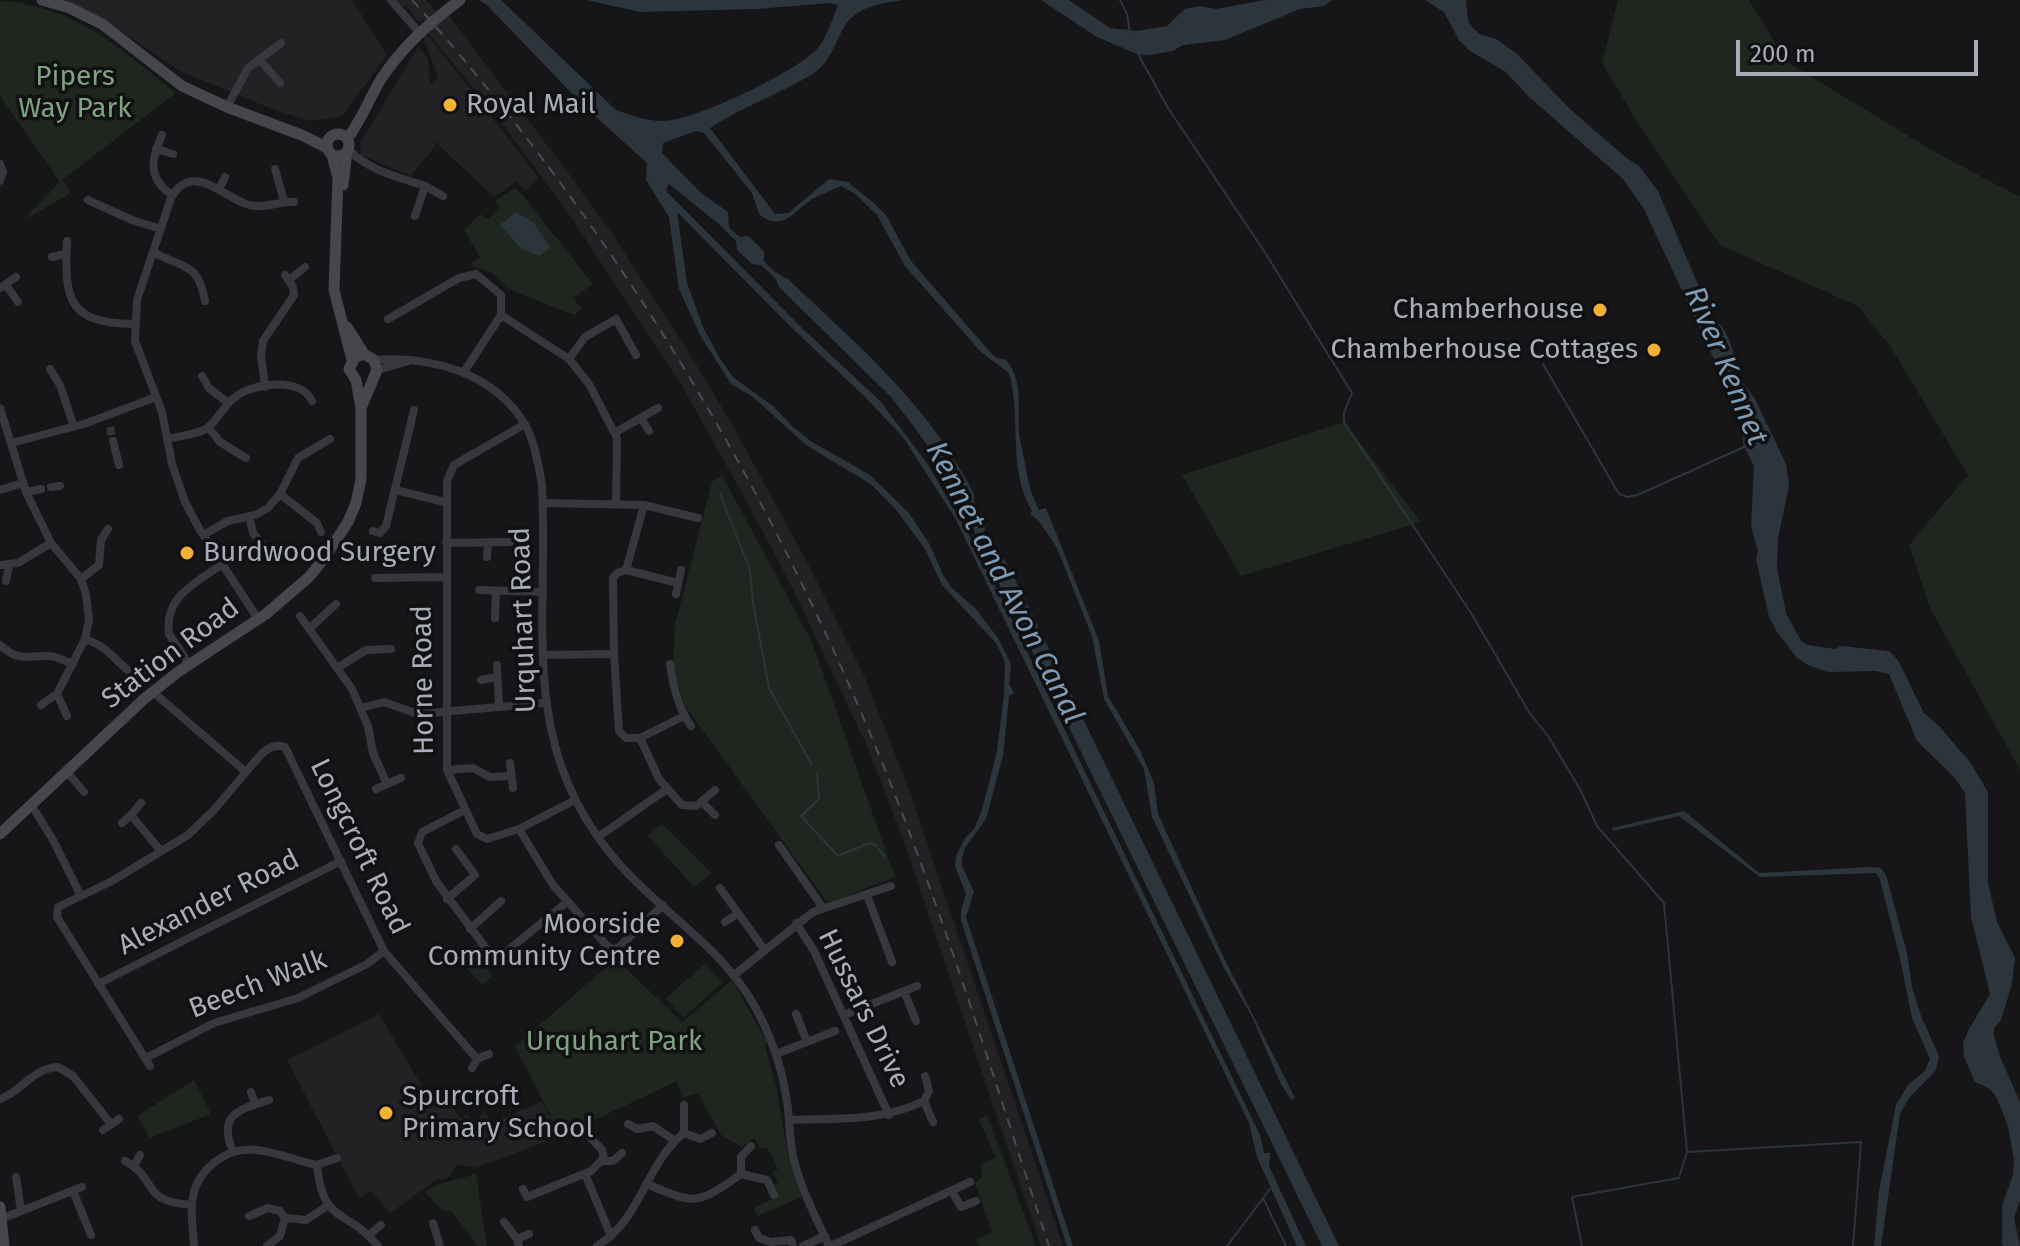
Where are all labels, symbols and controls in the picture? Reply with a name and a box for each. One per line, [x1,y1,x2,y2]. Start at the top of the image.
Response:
scale bar [1740,24,1982,74]
text: 200 m [1750,40,1816,68]
park label: Pipers Way Park [18,60,132,126]
place label: Royal Mail [466,88,596,122]
marker: Royal Mail [441,96,459,114]
water label: River Kennet [1675,281,1775,451]
place label: Chamberhouse [1393,293,1584,327]
marker: Chamberhouse [1591,301,1609,319]
place label: Chamberhouse Cottages [1331,333,1638,367]
marker: Chamberhouse Cottages [1645,341,1663,359]
water label: Kennet and Avon Canal [917,436,1091,730]
street label: Urquhart Road [504,526,544,714]
place label: Burdwood Surgery [203,536,436,570]
marker: Burdwood Surgery [178,544,196,562]
street label: Station Road [96,591,246,717]
street label: Horne Road [406,605,442,755]
street label: Longcroft Road [302,754,416,940]
street label: Alexander Road [113,843,305,963]
place label: Moorside Community Centre [428,908,661,974]
street label: Hussars Drive [810,924,916,1094]
marker: Moorside Community Centre [668,932,686,950]
street label: Beech Walk [185,943,331,1027]
park label: Urquhart Park [526,1025,702,1059]
place label: Spurcroft Primary School [402,1080,594,1146]
marker: Spurcroft Primary School [377,1104,395,1122]

